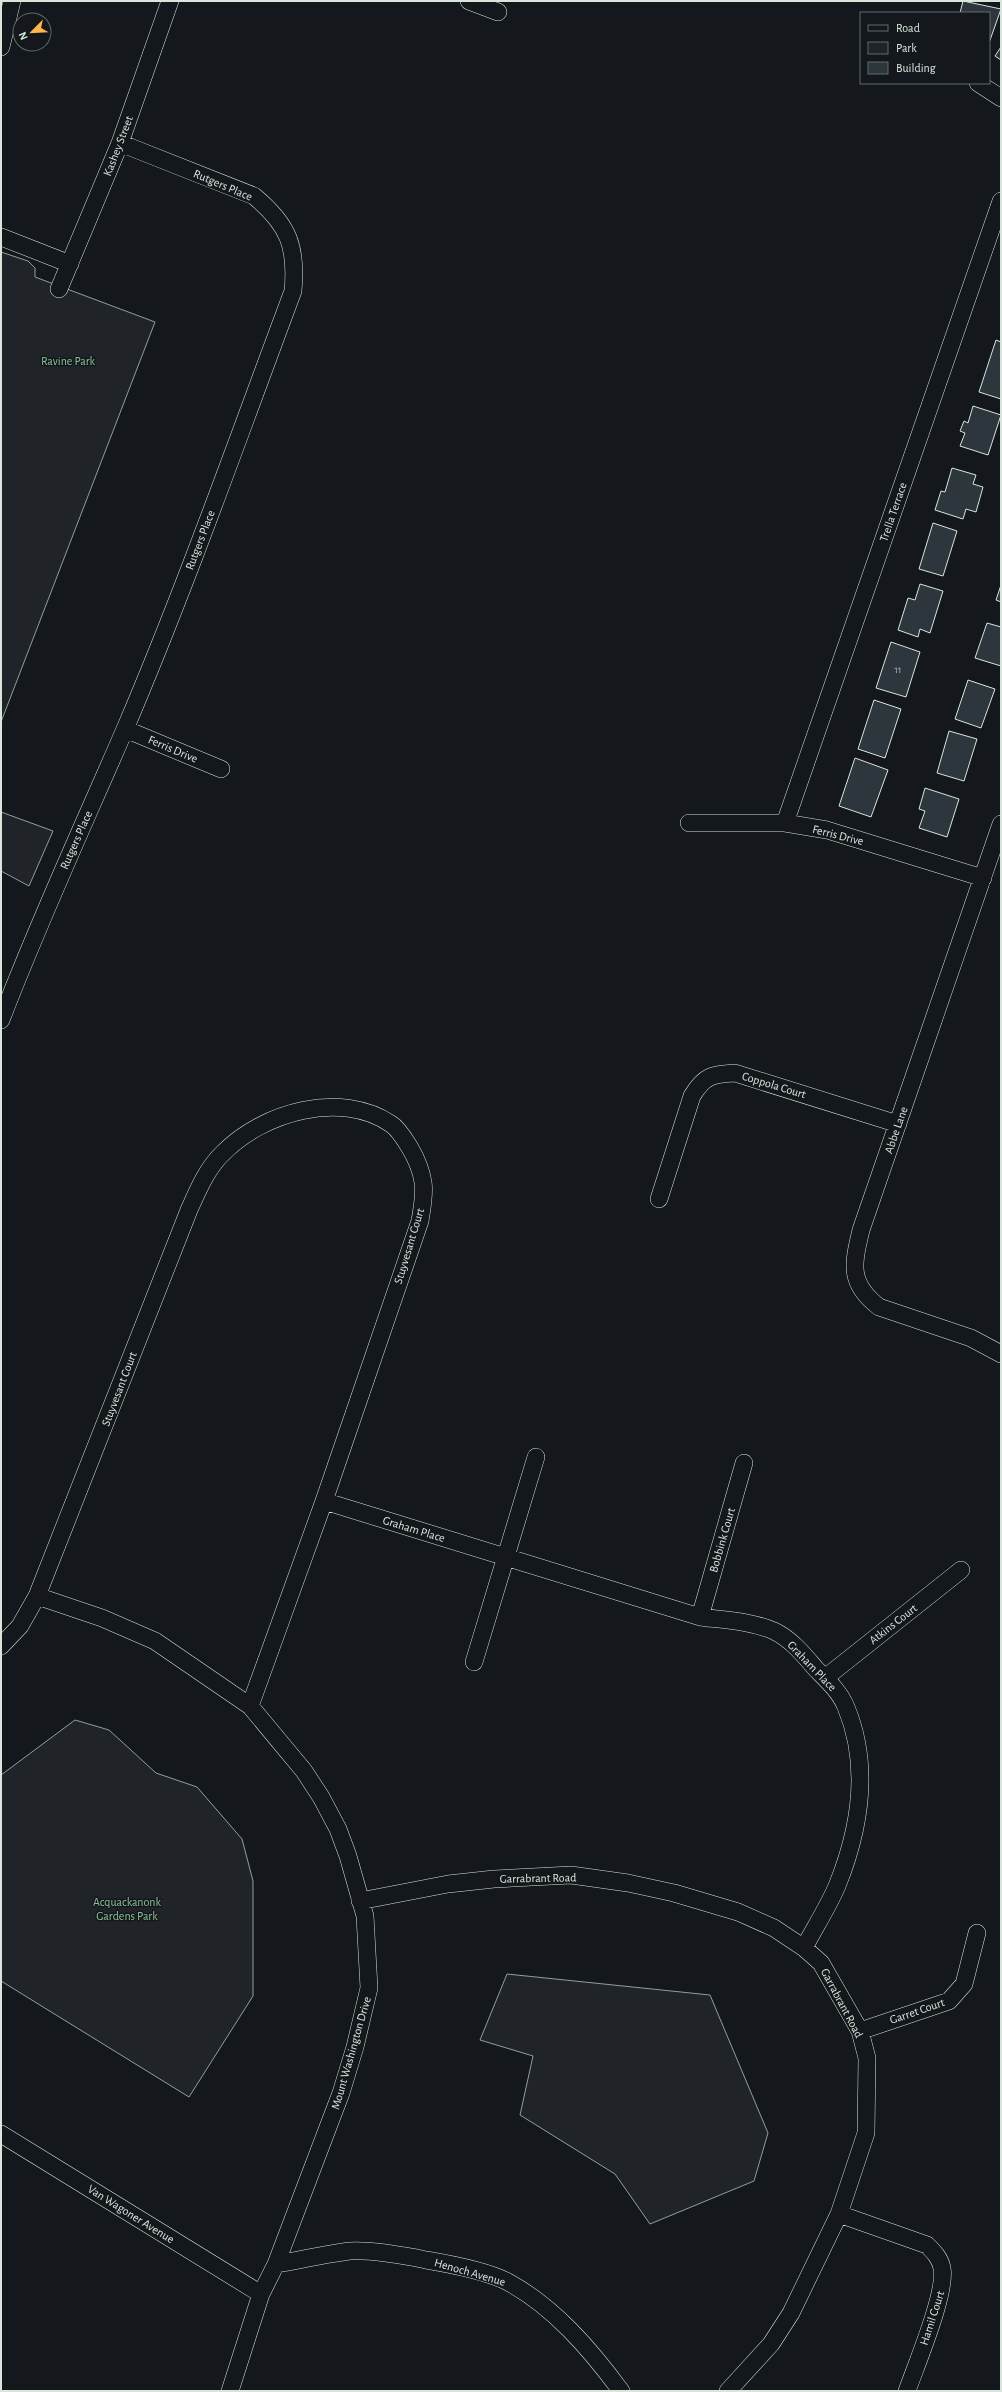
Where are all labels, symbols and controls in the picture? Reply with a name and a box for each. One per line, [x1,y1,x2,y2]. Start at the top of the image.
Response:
north arrow [12,12,52,52]
legend [860,12,990,84]
text: Road [896,22,920,34]
text: N [17,30,30,42]
text: Park [896,42,917,54]
text: Building [896,62,936,74]
street label: Kashey Street [101,114,136,178]
street label: Rutgers Place [192,167,254,203]
park label: Ravine Park [41,355,96,367]
street label: Trella Terrace [877,481,909,543]
street label: Rutgers Place [183,509,217,571]
house number: 11 [895,665,901,675]
street label: Ferris Drive [147,733,199,765]
street label: Rutgers Place [58,809,94,871]
street label: Ferris Drive [811,823,865,847]
street label: Coppola Court [741,1070,808,1100]
street label: Abbe Lane [882,1105,910,1155]
street label: Stuyvesant Court [392,1207,427,1286]
street label: Stuyvesant Court [99,1350,140,1428]
street label: Bobbink Court [707,1506,737,1574]
street label: Graham Place [381,1514,447,1544]
street label: Atkins Court [867,1602,919,1646]
street label: Graham Place [785,1639,839,1693]
street label: Garrabrant Road [500,1871,576,1885]
park label: Acquackanonk Gardens Park [93,1896,162,1922]
street label: Garrabrant Road [819,1966,865,2040]
street label: Mount Washington Drive [329,1995,373,2111]
street label: Garret Court [888,1996,946,2026]
street label: Van Wagoner Avenue [86,2183,176,2245]
street label: Henoch Avenue [433,2256,507,2288]
street label: Hamil Court [918,2289,946,2347]

